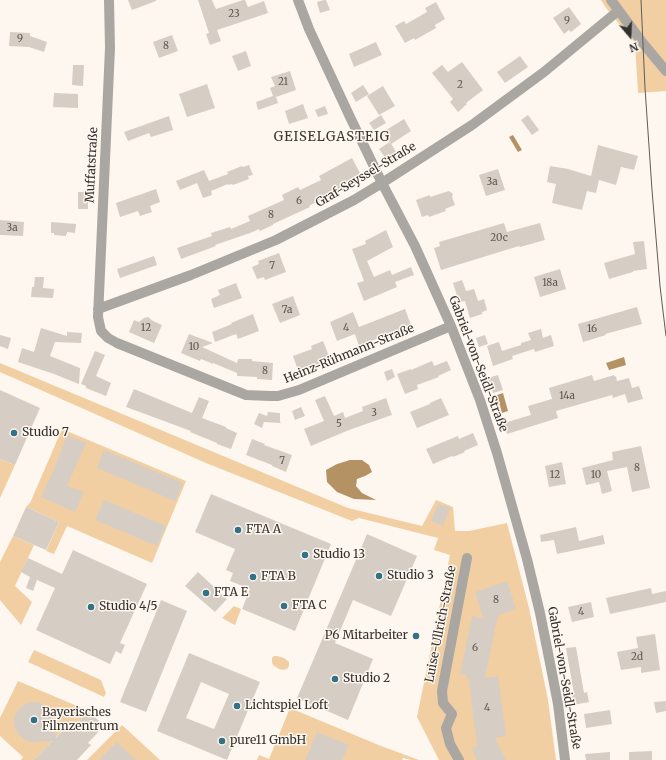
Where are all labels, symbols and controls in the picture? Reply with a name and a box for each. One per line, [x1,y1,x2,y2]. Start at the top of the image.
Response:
house number: 23 [228,8,240,20]
house number: 9 [564,15,570,27]
north arrow [610,16,650,56]
house number: 9 [17,33,23,45]
text: N [628,39,640,55]
house number: 8 [163,40,169,52]
house number: 21 [278,76,288,88]
house number: 2 [457,79,463,91]
street label: Muffatstraße [83,127,101,203]
district label: GEISELGASTEIG [274,129,390,145]
street label: Graf-Seyssel-Straße [313,139,419,211]
house number: 3a [486,176,498,188]
house number: 6 [296,195,302,207]
house number: 8 [268,209,274,221]
house number: 3a [6,222,18,234]
house number: 20c [490,232,508,244]
house number: 7 [269,260,275,272]
house number: 18a [542,277,558,289]
street label: Gabriel-von-Seidl-Straße [445,294,511,434]
house number: 7a [282,304,292,316]
street label: Heinz-Rühmann-Straße [282,321,416,387]
house number: 12 [141,322,151,334]
house number: 4 [343,322,349,334]
house number: 16 [587,323,597,335]
house number: 10 [189,341,199,353]
house number: 8 [262,365,268,377]
house number: 14a [559,390,575,402]
house number: 3 [371,407,377,419]
house number: 5 [336,418,342,430]
place label: Studio 7 [22,426,69,440]
marker: Studio 7 [9,428,19,438]
house number: 7 [279,455,285,467]
house number: 8 [634,462,640,474]
house number: 12 [550,469,560,481]
house number: 10 [591,469,601,481]
place label: FTA A [246,523,281,537]
marker: FTA A [233,525,243,535]
place label: Studio 13 [313,548,365,562]
marker: Studio 13 [300,550,310,560]
street label: Luise-Ullrich-Straße [423,564,459,684]
place label: Studio 3 [387,569,434,583]
place label: FTA B [261,570,296,584]
marker: Studio 3 [374,571,384,581]
marker: FTA B [248,572,258,582]
place label: FTA E [214,586,248,600]
marker: FTA E [201,588,211,598]
house number: 8 [493,594,499,606]
place label: FTA C [292,599,327,613]
place label: Studio 4/5 [99,600,157,614]
marker: FTA C [279,601,289,611]
marker: Studio 4/5 [86,602,96,612]
street label: Gabriel-von-Seidl-Straße [544,606,584,750]
house number: 4 [578,606,584,618]
place label: P6 Mitarbeiter [325,629,408,643]
marker: P6 Mitarbeiter [411,631,421,641]
house number: 6 [472,642,478,654]
house number: 2d [631,651,643,663]
place label: Studio 2 [343,672,390,686]
marker: Studio 2 [330,674,340,684]
place label: Lichtspiel Loft [245,699,328,713]
marker: Lichtspiel Loft [232,701,242,711]
house number: 4 [484,702,490,714]
place label: Bayerisches Filmzentrum [42,706,119,734]
marker: Bayerisches Filmzentrum [29,715,39,725]
place label: pure11 GmbH [230,734,306,748]
marker: pure11 GmbH [217,736,227,746]

